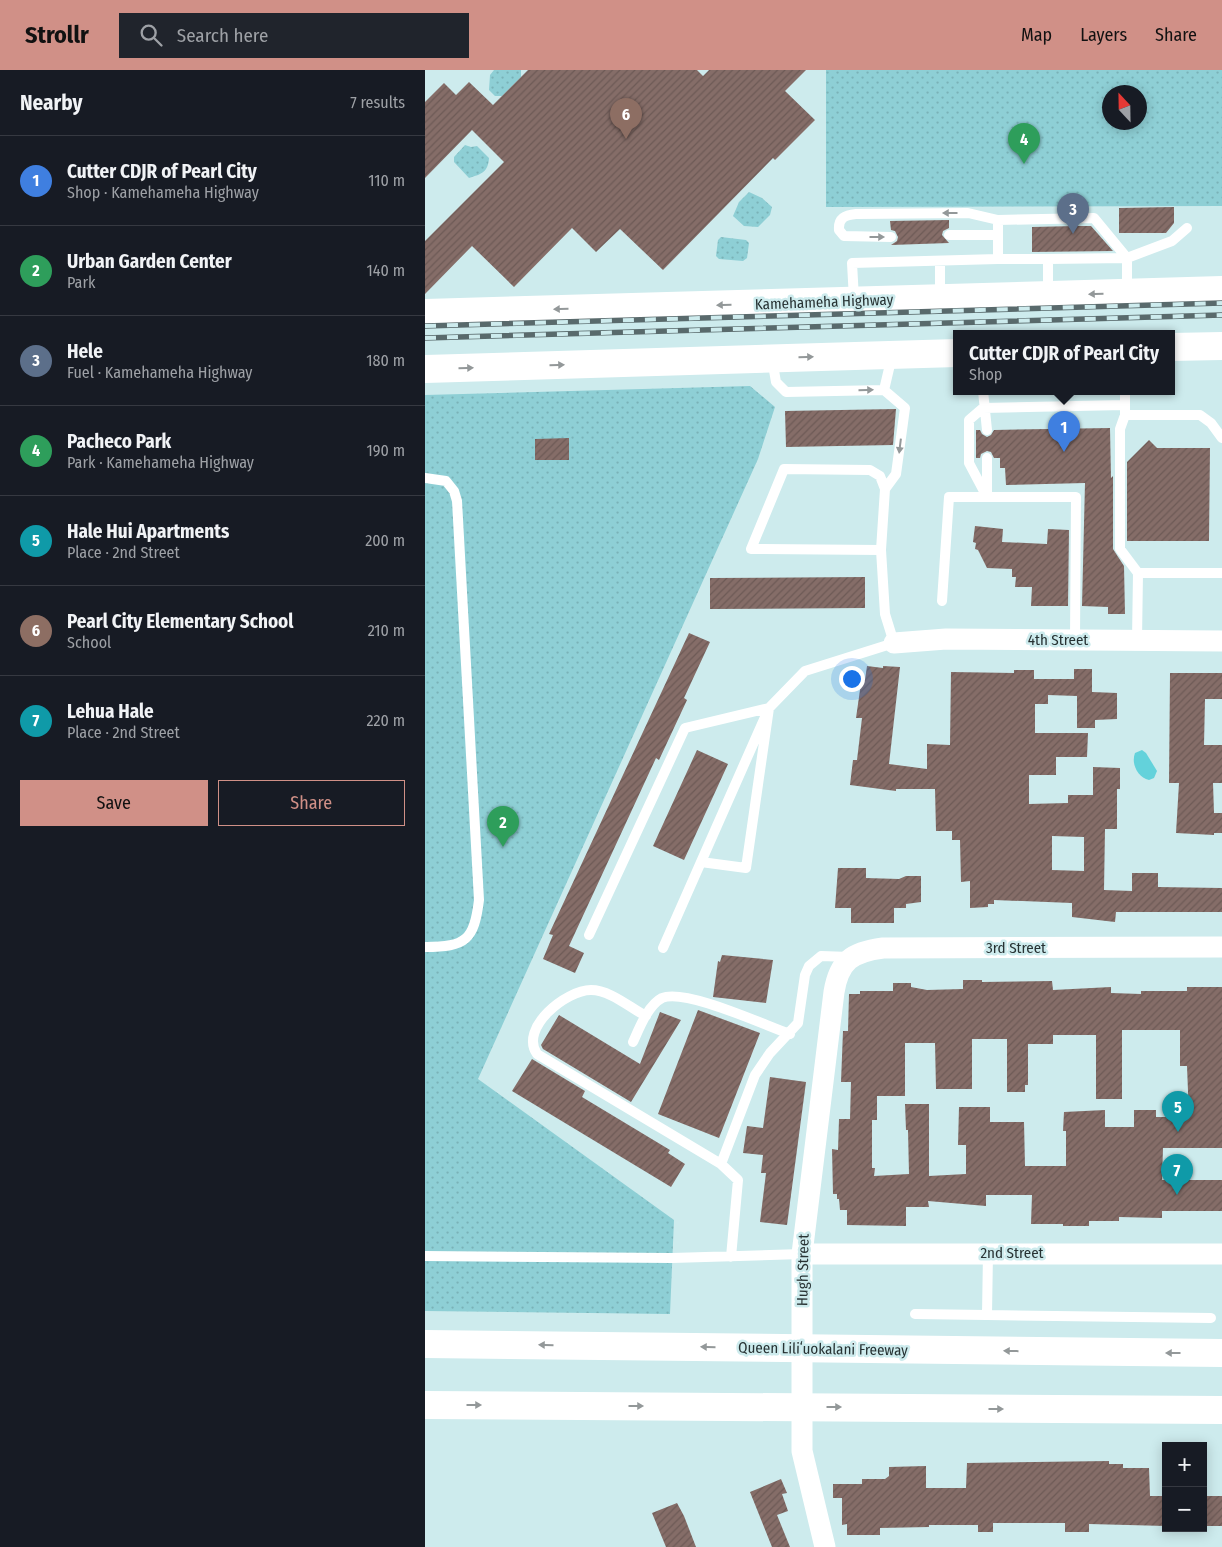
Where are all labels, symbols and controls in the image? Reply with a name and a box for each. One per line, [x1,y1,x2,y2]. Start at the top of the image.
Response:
search box [119,13,469,58]
text: Strollr [25,21,89,49]
icon: search [137,21,165,49]
text: Search here [177,24,268,47]
text: Map [1021,24,1052,46]
text: Layers [1080,24,1127,46]
text: Share [1155,24,1197,46]
north arrow [1102,85,1147,130]
text: Nearby [20,90,82,116]
text: 7 results [350,93,405,112]
pin: 6 [610,98,642,139]
pin: 4 [1008,123,1040,164]
text: Cutter CDJR of Pearl City [67,160,257,183]
text: 1 [33,171,39,190]
text: 110 m [368,171,405,190]
text: Shop · Kamehameha Highway [67,183,259,202]
pin: 3 [1057,193,1089,234]
one-way arrow [941,209,957,217]
one-way arrow [869,233,885,241]
text: Urban Garden Center [67,250,232,273]
text: 2 [32,261,40,280]
text: 140 m [367,261,405,280]
text: Park [67,273,95,292]
one-way arrow [1088,290,1104,298]
street label: Kamehameha Highway [755,291,894,313]
one-way arrow [715,301,731,309]
one-way arrow [553,305,569,313]
popup [953,330,1175,395]
text: Hele [67,340,103,363]
text: Cutter CDJR of Pearl City [969,342,1159,365]
text: 3 [32,351,40,370]
text: 180 m [366,351,405,370]
one-way arrow [799,353,815,361]
one-way arrow [549,361,565,369]
text: Fuel · Kamehameha Highway [67,363,252,382]
one-way arrow [459,364,475,372]
text: Shop [969,365,1002,384]
one-way arrow [859,386,875,394]
pin: 1 [1048,411,1080,452]
text: Pacheco Park [67,430,171,453]
one-way arrow [896,439,904,455]
text: 4 [32,441,40,460]
text: 190 m [367,441,405,460]
text: Park · Kamehameha Highway [67,453,254,472]
text: Hale Hui Apartments [67,520,229,543]
text: 5 [32,531,40,550]
text: 200 m [365,531,405,550]
text: Place · 2nd Street [67,543,180,562]
text: Pearl City Elementary School [67,610,293,633]
text: 6 [32,621,40,640]
text: 210 m [368,621,405,640]
street label: 4th Street [1028,631,1088,649]
text: School [67,633,111,652]
your location [839,666,865,692]
text: Lehua Hale [67,700,154,723]
text: 7 [33,711,39,730]
text: 220 m [366,711,405,730]
text: Place · 2nd Street [67,723,180,742]
button: Save [20,780,208,826]
button: Share [218,780,405,826]
pin: 2 [487,806,519,847]
street label: 3rd Street [986,939,1046,957]
pin: 5 [1162,1091,1194,1132]
pin: 7 [1161,1154,1193,1195]
street label: Hugh Street [793,1234,813,1306]
street label: 2nd Street [981,1244,1044,1262]
street label: Queen Liliʻuokalani Freeway [738,1339,908,1359]
one-way arrow [538,1341,554,1349]
one-way arrow [700,1343,716,1351]
one-way arrow [1003,1347,1019,1355]
one-way arrow [1165,1348,1181,1356]
one-way arrow [466,1401,482,1409]
one-way arrow [628,1402,644,1410]
one-way arrow [826,1404,842,1412]
one-way arrow [988,1405,1004,1413]
map controls [1162,1442,1207,1532]
button: + [1162,1442,1207,1487]
button: − [1162,1487,1207,1532]

